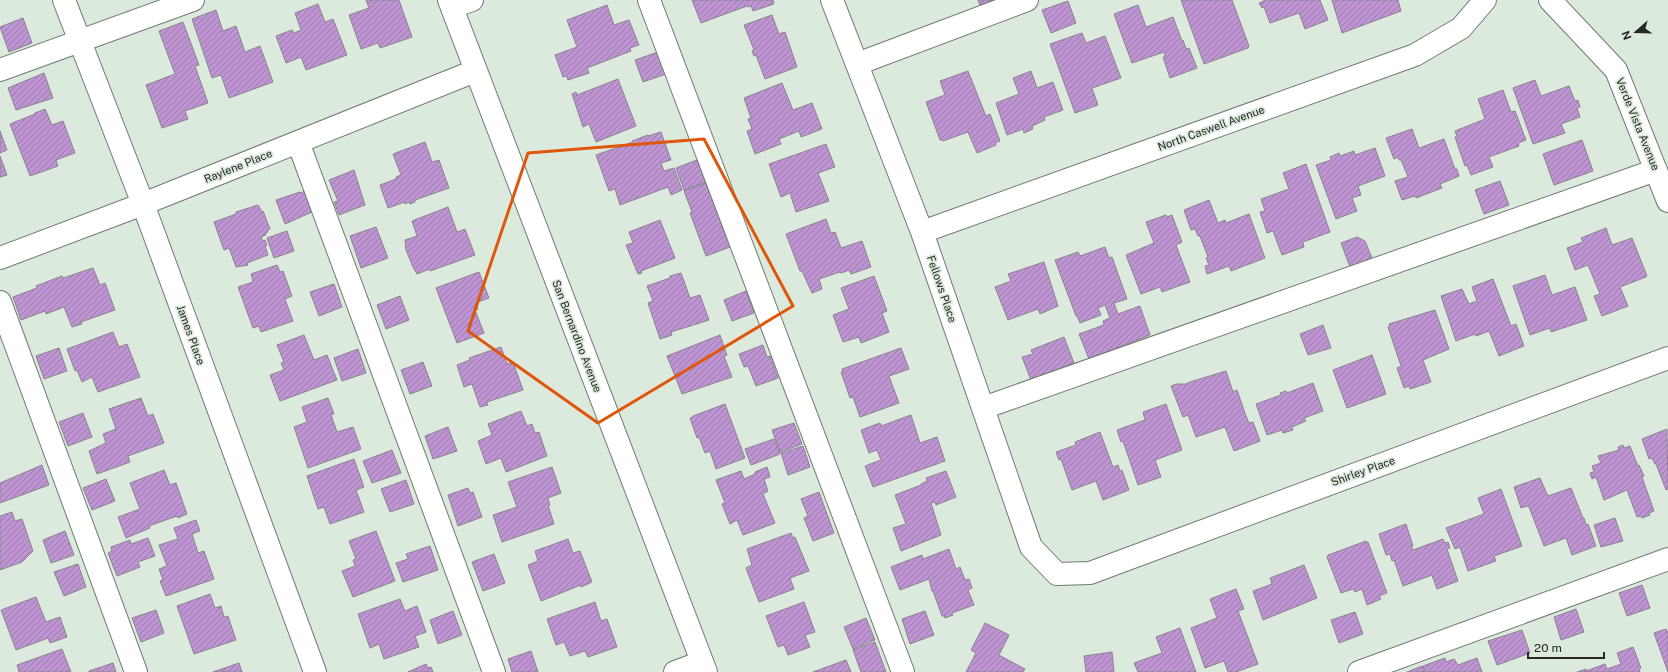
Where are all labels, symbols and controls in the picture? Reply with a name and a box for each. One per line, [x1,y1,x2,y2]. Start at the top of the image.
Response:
north arrow [1616,12,1656,52]
text: N [1619,29,1634,42]
street label: Verde Vista Avenue [1614,76,1662,172]
street label: North Caswell Avenue [1156,103,1266,153]
street label: Raylene Place [202,147,274,185]
street label: Fellows Place [925,254,959,324]
street label: San Bernardino Avenue [550,278,604,394]
street label: James Place [175,303,207,367]
street label: Shirley Place [1329,454,1397,488]
scale bar [1528,634,1604,660]
text: 20 m [1534,641,1562,655]

